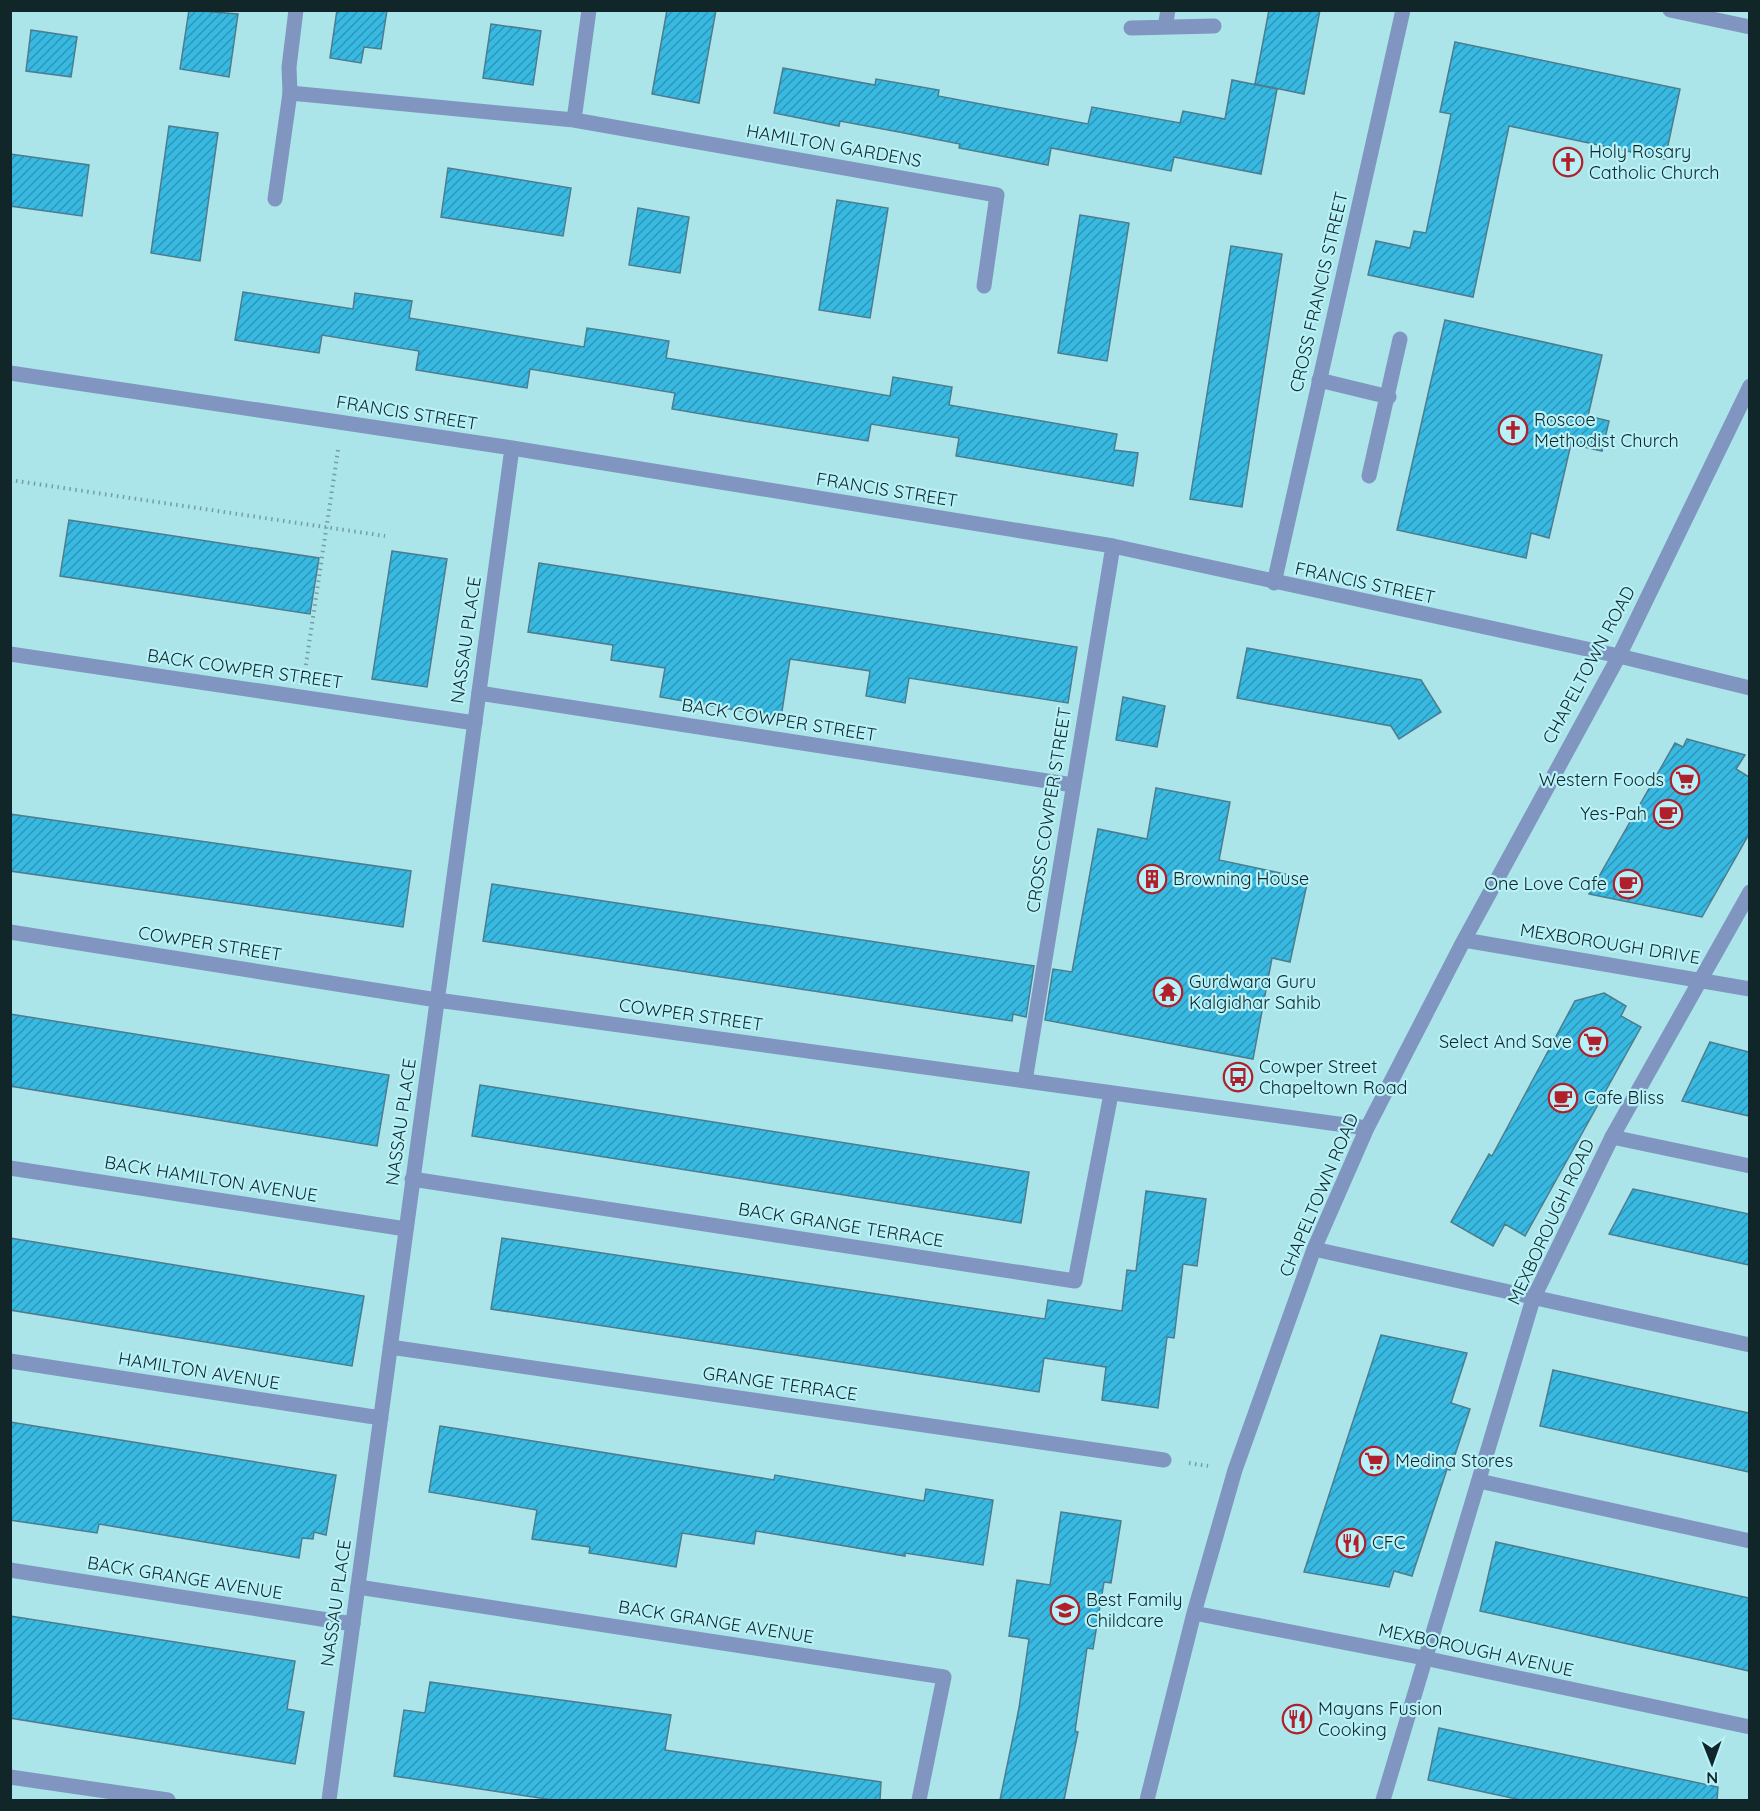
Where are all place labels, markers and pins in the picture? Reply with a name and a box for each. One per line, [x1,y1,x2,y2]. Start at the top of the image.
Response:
place label: Holy Rosary Catholic Church [1589,140,1719,184]
church icon: Holy Rosary Catholic Church [1552,146,1584,178]
place label: Roscoe Methodist Church [1534,408,1679,452]
church icon: Roscoe Methodist Church [1497,414,1529,446]
supermarket icon: Western Foods [1669,764,1701,796]
place label: Western Foods [1539,768,1664,791]
cafe icon: Yes-Pah [1652,798,1684,830]
place label: Yes-Pah [1580,802,1647,825]
building icon: Browning House [1136,863,1168,895]
place label: Browning House [1173,867,1309,890]
cafe icon: One Love Cafe [1612,868,1644,900]
place label: One Love Cafe [1484,872,1607,895]
place label: Gurdwara Guru Kalgidhar Sahib [1189,970,1321,1014]
temple icon: Gurdwara Guru Kalgidhar Sahib [1152,976,1184,1008]
supermarket icon: Select And Save [1577,1026,1609,1058]
place label: Select And Save [1439,1030,1572,1053]
place label: Cowper Street Chapeltown Road [1259,1055,1407,1099]
bus stop icon: Cowper Street Chapeltown Road [1222,1061,1254,1093]
cafe icon: Cafe Bliss [1547,1082,1579,1114]
place label: Cafe Bliss [1584,1086,1664,1109]
supermarket icon: Medina Stores [1358,1445,1390,1477]
place label: Medina Stores [1395,1449,1513,1472]
restaurant icon: CFC [1335,1527,1367,1559]
place label: CFC [1372,1531,1406,1554]
place label: Best Family Childcare [1086,1588,1182,1632]
school or university icon: Best Family Childcare [1049,1594,1081,1626]
place label: Mayans Fusion Cooking [1318,1697,1442,1741]
restaurant icon: Mayans Fusion Cooking [1281,1703,1313,1735]

